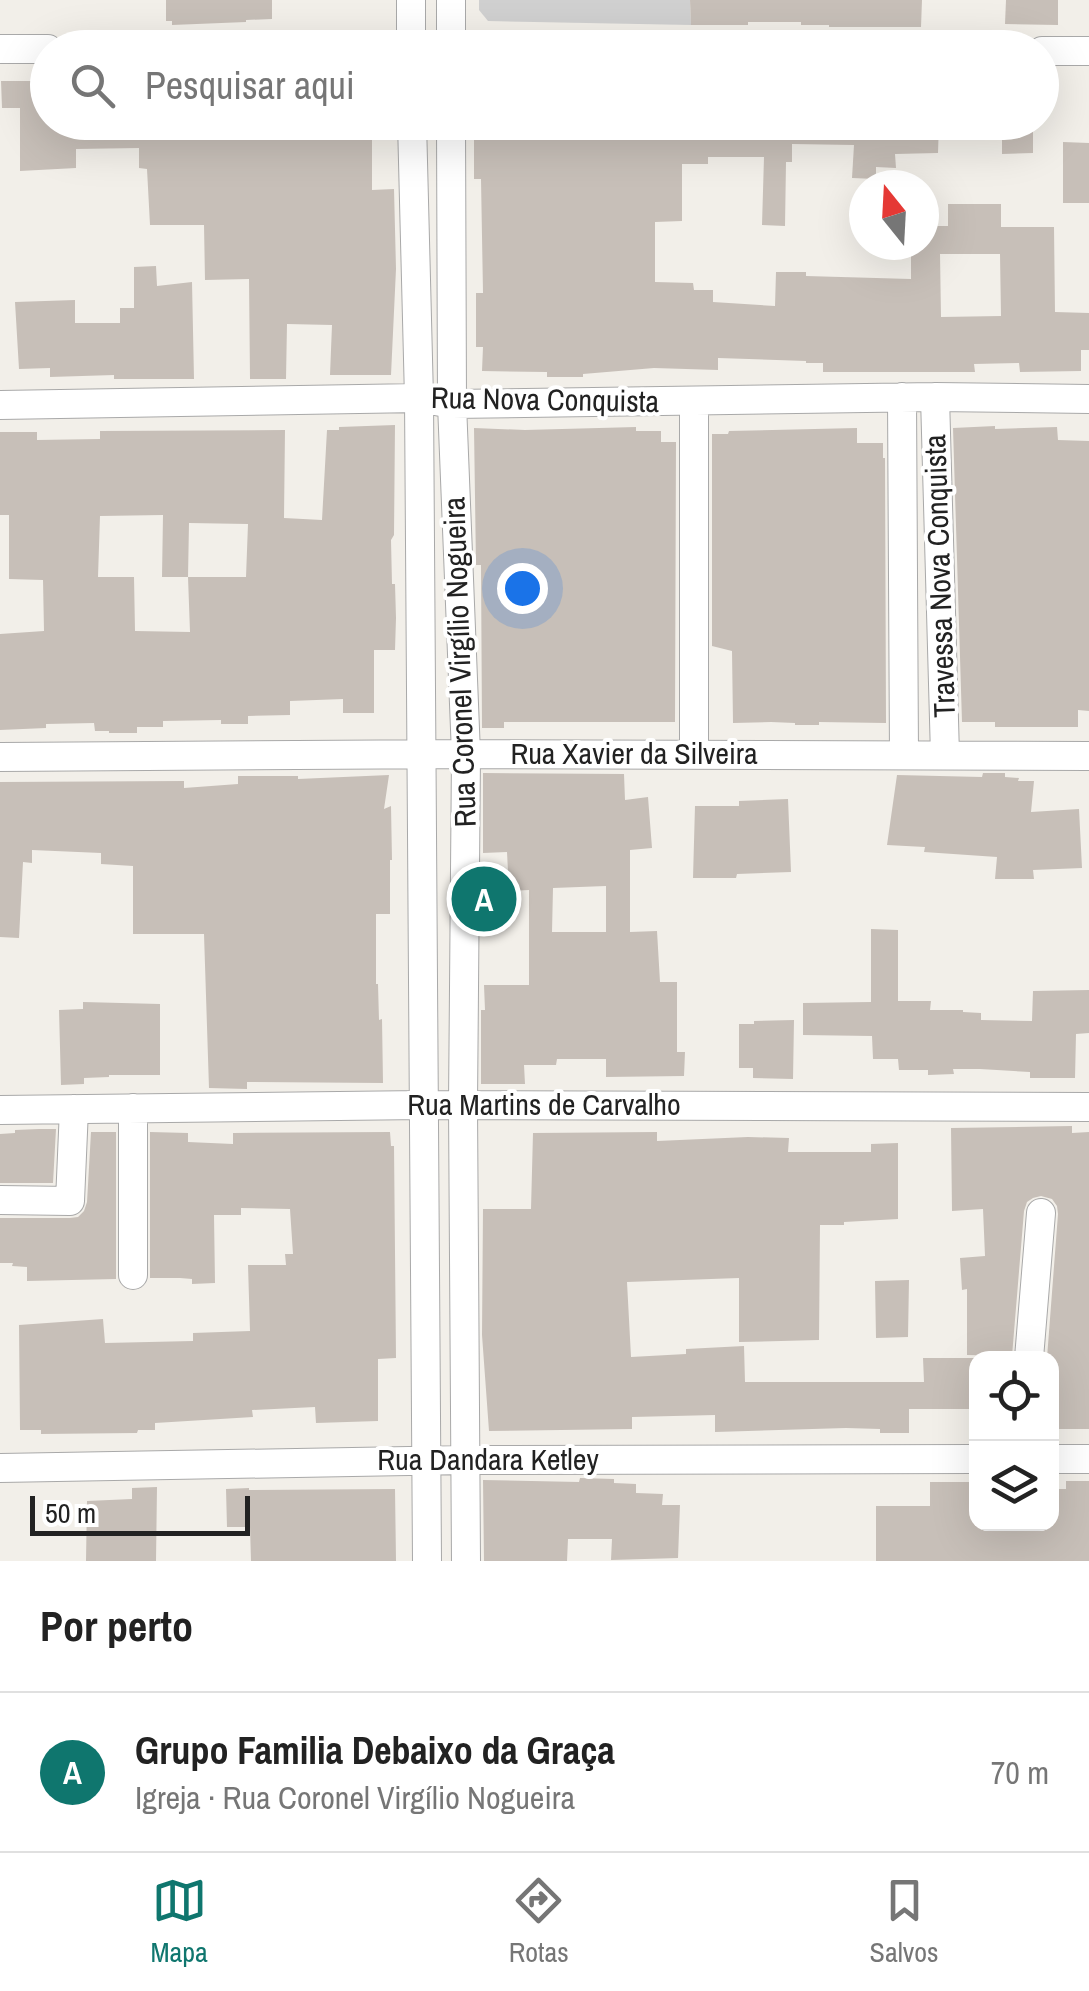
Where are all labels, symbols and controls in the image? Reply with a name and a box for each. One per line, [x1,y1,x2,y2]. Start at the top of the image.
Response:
search box [30,30,1059,140]
icon: search [65,58,120,113]
text: Pesquisar aqui [145,60,355,111]
north arrow [849,170,939,260]
street label: Rua Nova Conquista [430,377,660,421]
street label: Travessa Nova Conquista [914,433,964,718]
street label: Rua Coronel Virgílio Nogueira [433,496,485,828]
your location [497,563,548,614]
street label: Rua Xavier da Silveira [510,733,758,773]
pin: A [452,862,516,936]
street label: Rua Martins de Carvalho [407,1084,681,1124]
map controls [969,1351,1059,1531]
button: locate [969,1351,1059,1441]
street label: Rua Dandara Ketley [377,1439,599,1479]
button: layers [969,1441,1059,1531]
scale bar [30,1491,250,1536]
text: 50 m [45,1494,96,1532]
text: Por perto [40,1598,193,1654]
text: Grupo Familia Debaixo da Graça [135,1725,615,1776]
text: A [63,1751,82,1794]
text: 70 m [991,1751,1049,1794]
text: Igreja · Rua Coronel Virgílio Nogueira [135,1776,575,1819]
tab: Mapa [150,1873,208,1971]
tab: Rotas [509,1873,569,1971]
tab: Salvos [870,1873,939,1971]

